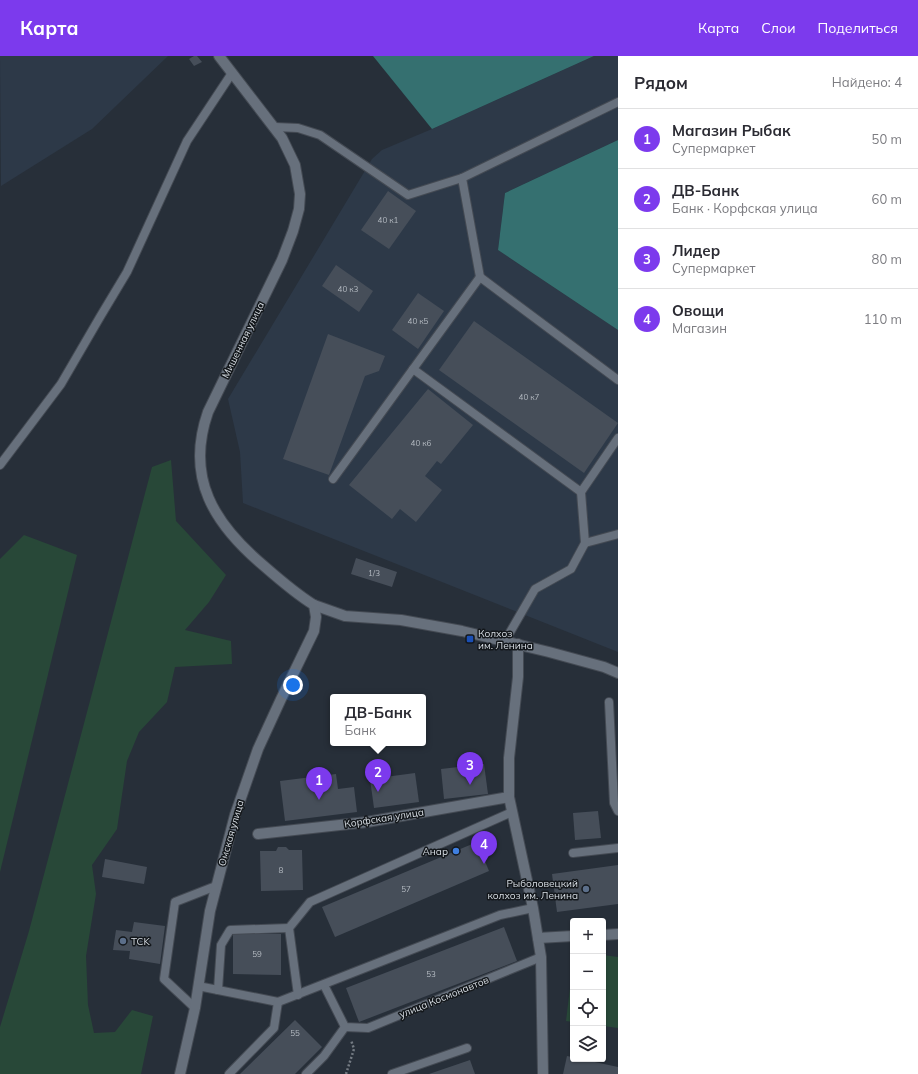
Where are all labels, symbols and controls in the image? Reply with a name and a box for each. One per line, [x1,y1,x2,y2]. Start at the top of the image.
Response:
text: Карта [20,16,78,40]
text: Карта [698,19,739,37]
text: Слои [761,19,796,37]
text: Поделиться [818,19,898,37]
text: Рядом [634,72,688,93]
text: Найдено: 4 [832,74,902,90]
text: Магазин Рыбак [672,121,790,140]
text: 1 [643,131,651,147]
text: 50 m [872,131,902,147]
text: Супермаркет [672,140,755,156]
text: ДВ-Банк [672,181,739,200]
text: 2 [643,191,651,207]
text: 60 m [872,191,902,207]
text: Банк · Корфская улица [672,200,818,216]
house number: 40 к1 [378,215,399,225]
text: Лидер [672,241,720,260]
text: 3 [643,251,651,267]
text: 80 m [872,251,902,267]
text: Супермаркет [672,260,755,276]
house number: 40 к3 [338,284,359,294]
street label: Мишенная улица [219,300,267,380]
text: Овощи [672,301,724,320]
text: 4 [643,311,651,327]
text: 110 m [864,311,902,327]
house number: 40 к5 [408,316,429,326]
text: Магазин [672,320,727,336]
house number: 40 к7 [519,392,540,402]
house number: 40 к6 [411,438,432,448]
house number: 1/3 [368,568,380,578]
place label: Колхоз им. Ленина [478,627,533,652]
marker: Колхоз им. Ленина [465,634,475,644]
your location [283,675,303,695]
popup [330,694,426,746]
text: ДВ-Банк [345,703,411,722]
text: Банк [345,722,376,738]
pin: 3 [457,752,483,785]
pin: 2 [365,759,391,792]
pin: 1 [306,767,332,800]
street label: Омская улица [215,798,247,868]
street label: Корфская улица [343,805,425,831]
pin: 4 [471,831,497,864]
place label: Анар [422,845,448,858]
marker: Анар [451,846,461,856]
house number: 8 [279,865,284,875]
place label: Рыболовецкий колхоз им. Ленина [487,877,578,902]
house number: 57 [401,884,411,894]
marker: Рыболовецкий колхоз им. Ленина [581,884,591,894]
map controls [570,918,606,1062]
button: + [570,918,606,954]
place label: TCK [131,935,150,948]
marker: TCK [118,936,128,946]
house number: 59 [252,949,262,959]
button: − [570,954,606,990]
house number: 53 [426,969,436,979]
street label: улица Космонавтов [397,973,491,1021]
button: locate [570,990,606,1026]
button: layers [570,1026,606,1062]
house number: 55 [290,1028,300,1038]

